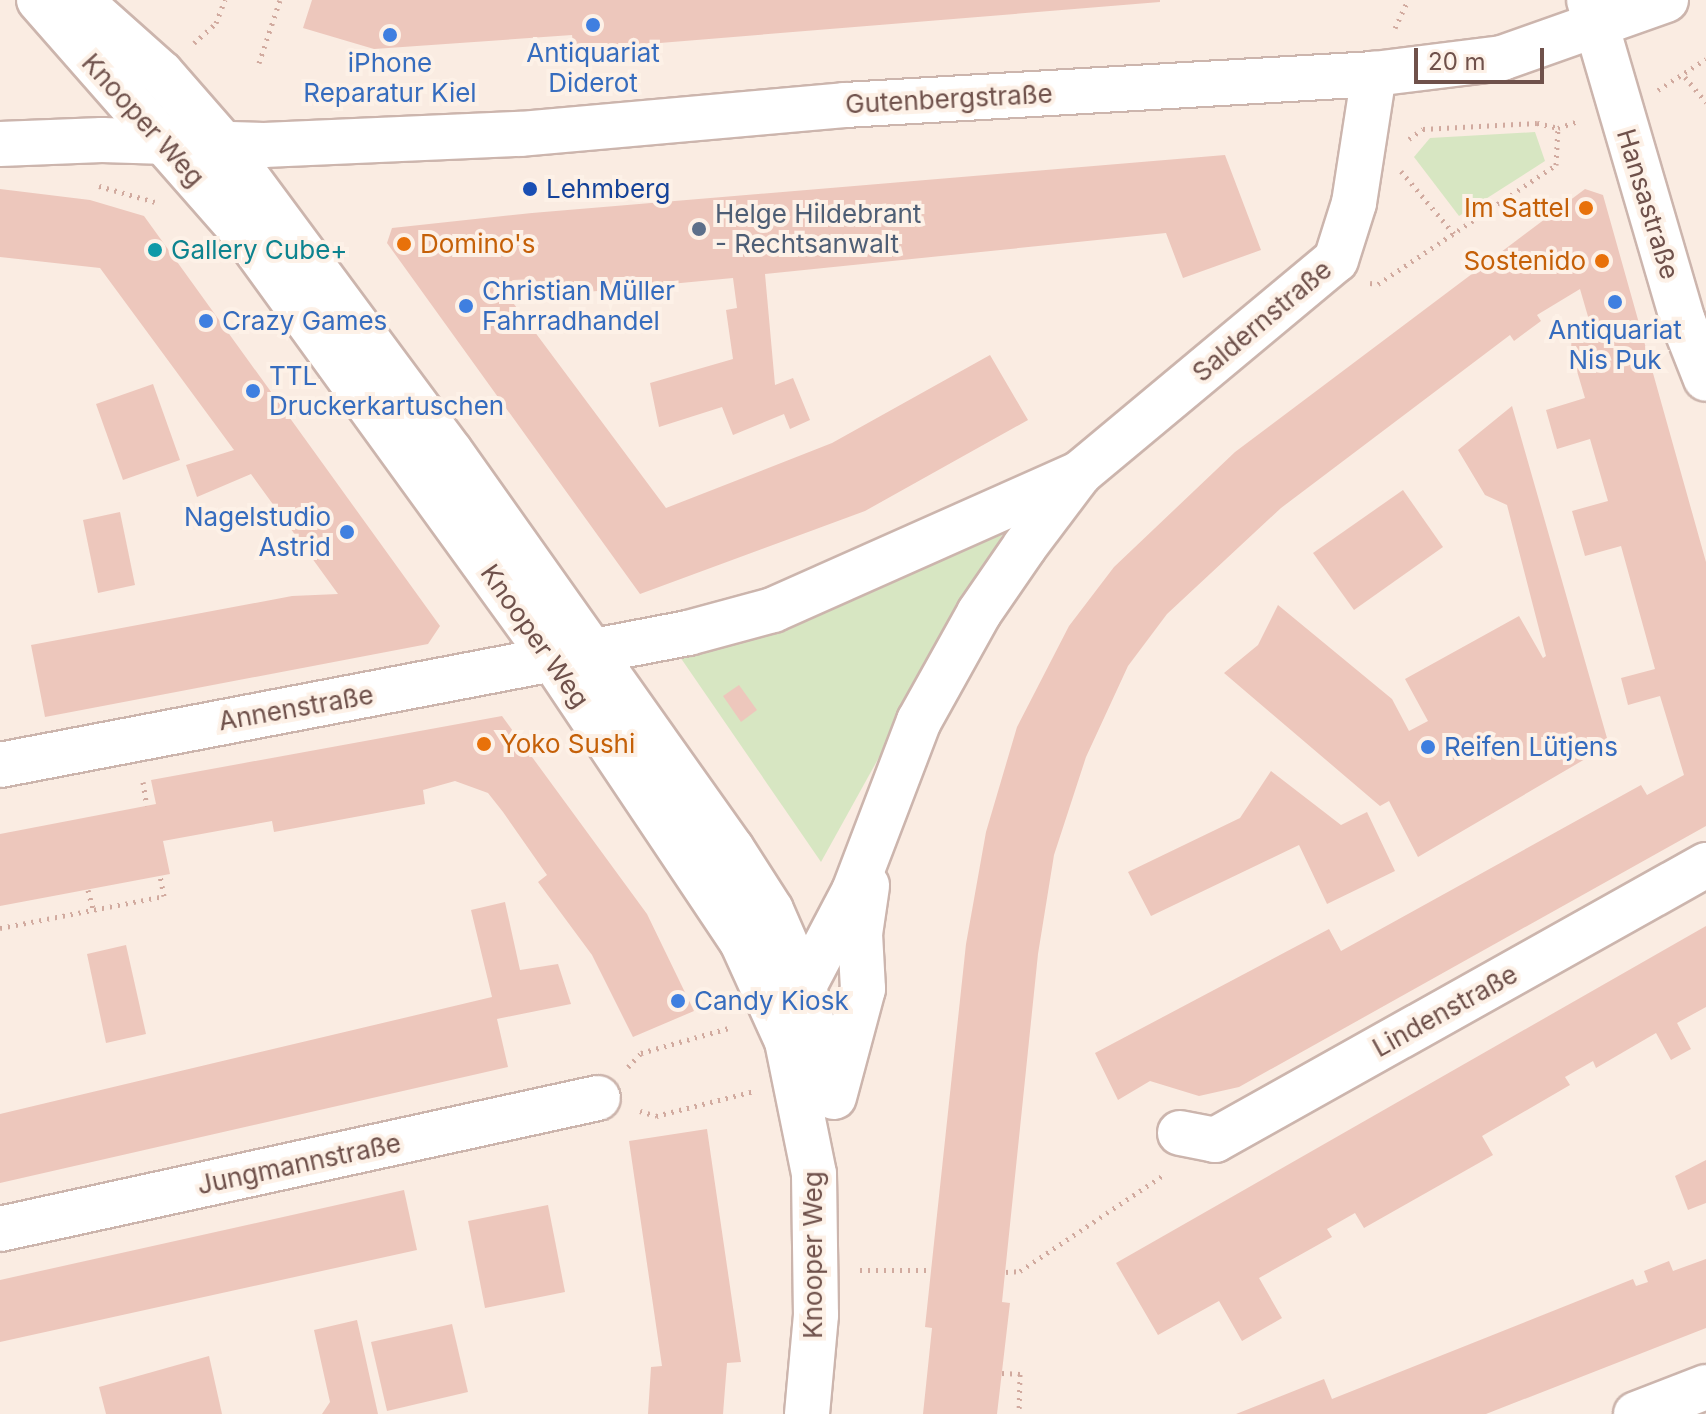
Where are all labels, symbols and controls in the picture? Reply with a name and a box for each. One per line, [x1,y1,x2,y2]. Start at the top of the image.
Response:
marker: Antiquariat Diderot [584,16,602,34]
marker: iPhone Reparatur Kiel [381,26,399,44]
scale bar [1418,32,1548,82]
place label: Antiquariat Diderot [526,37,660,98]
street label: Knooper Weg [75,47,211,193]
place label: iPhone Reparatur Kiel [303,47,477,108]
text: 20 m [1428,47,1486,76]
street label: Gutenbergstraße [844,78,1054,120]
street label: Hansastraße [1610,125,1686,283]
place label: Lehmberg [546,173,670,205]
marker: Lehmberg [521,180,539,198]
place label: Im Sattel [1464,192,1570,224]
place label: Helge Hildebrant - Rechtsanwalt [715,198,921,260]
marker: Im Sattel [1577,199,1595,217]
marker: Helge Hildebrant - Rechtsanwalt [690,220,708,238]
place label: Domino's [420,228,536,260]
place label: Gallery Cube+ [171,234,348,266]
marker: Domino's [395,235,413,253]
marker: Gallery Cube+ [146,241,164,259]
place label: Sostenido [1463,245,1586,277]
marker: Sostenido [1593,252,1611,270]
street label: Saldernstraße [1186,254,1338,388]
place label: Christian Müller Fahrradhandel [482,275,675,336]
marker: Antiquariat Nis Puk [1606,293,1624,311]
marker: Christian Müller Fahrradhandel [457,297,475,315]
place label: Crazy Games [222,305,387,337]
marker: Crazy Games [197,312,215,330]
place label: Antiquariat Nis Puk [1548,314,1682,376]
place label: TTL Druckerkartuschen [269,360,504,422]
marker: TTL Druckerkartuschen [244,382,262,400]
place label: Nagelstudio Astrid [184,501,331,562]
marker: Nagelstudio Astrid [338,523,356,541]
street label: Knooper Weg [474,558,596,714]
street label: Annenstraße [216,679,376,737]
place label: Yoko Sushi [500,728,635,760]
place label: Reifen Lütjens [1444,731,1618,763]
marker: Yoko Sushi [475,735,493,753]
marker: Reifen Lütjens [1419,738,1437,756]
street label: Lindenstraße [1367,958,1523,1064]
place label: Candy Kiosk [694,985,849,1017]
marker: Candy Kiosk [669,992,687,1010]
street label: Jungmannstraße [194,1127,404,1201]
street label: Knooper Weg [797,1171,829,1339]

